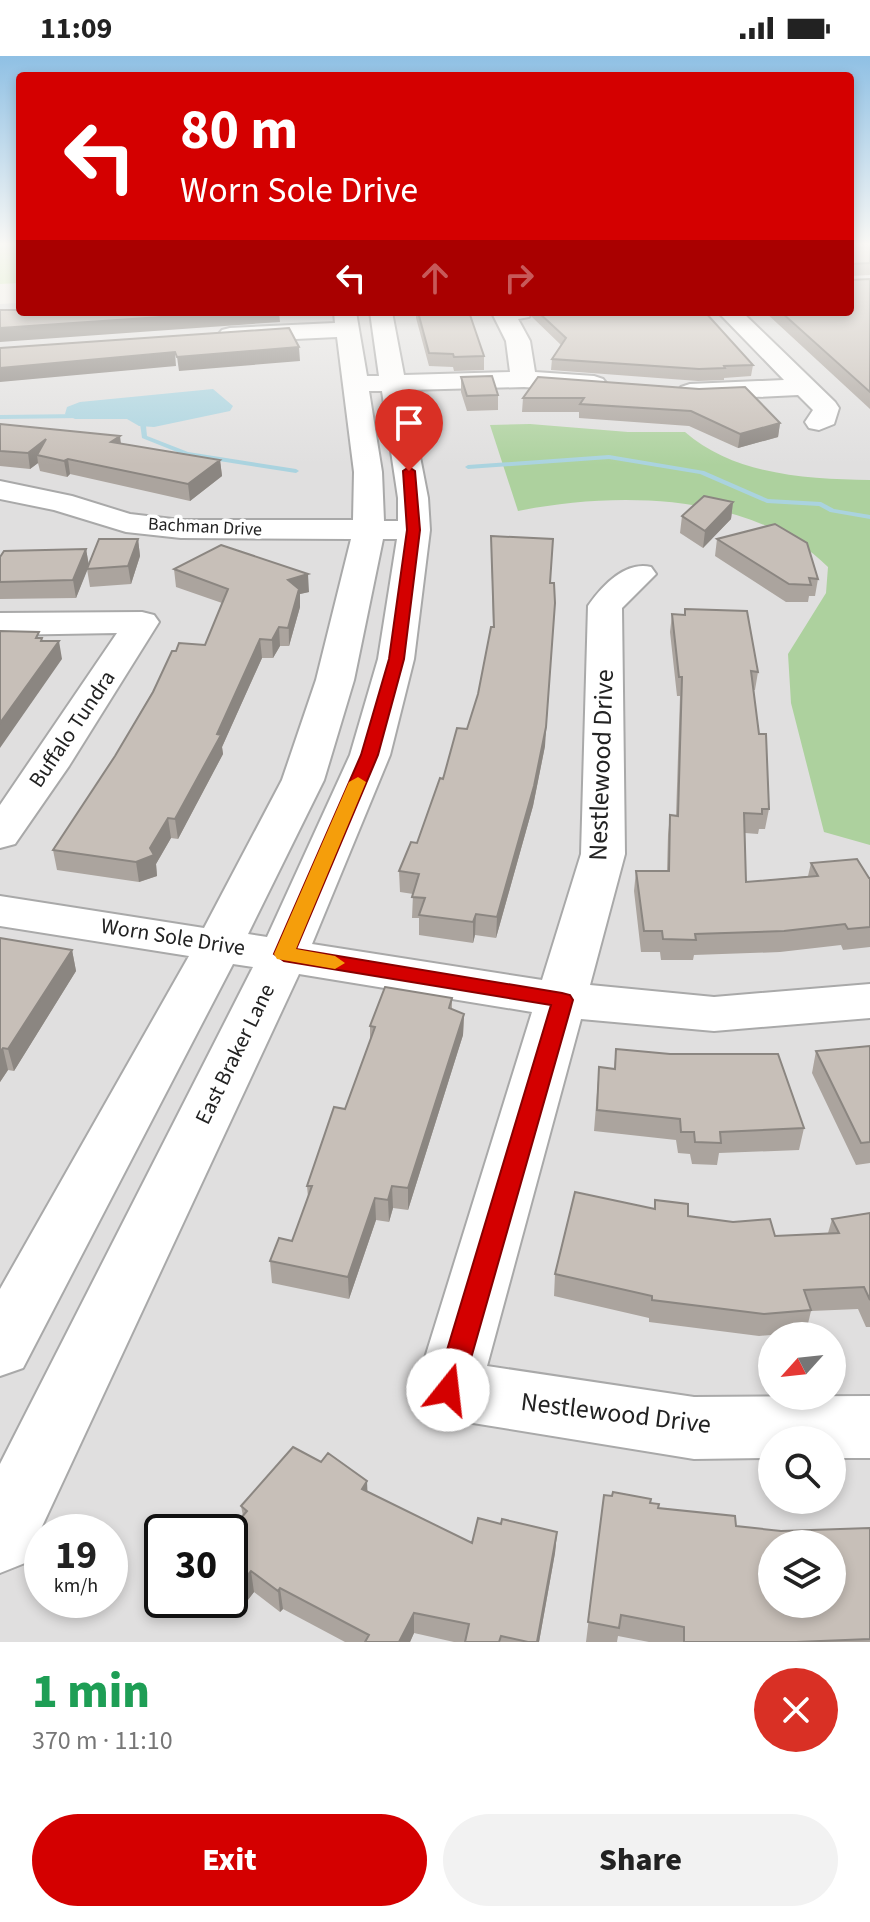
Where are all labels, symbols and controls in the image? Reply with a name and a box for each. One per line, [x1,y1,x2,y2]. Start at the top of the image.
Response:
text: 11:09 [40,7,112,50]
text: 80 m [180,91,298,170]
icon: left [48,104,152,208]
text: Worn Sole Drive [180,165,418,216]
icon: left [329,256,373,300]
icon: ahead [413,256,457,300]
icon: right [497,256,541,300]
pin [375,389,443,471]
icon: arrive [387,401,431,445]
street label: Bachman Drive [147,512,263,542]
street label: Buffalo Tundra [21,664,123,794]
street label: Nestlewood Drive [579,669,623,861]
street label: Worn Sole Drive [99,910,247,964]
street label: East Braker Lane [187,978,283,1130]
north arrow [758,1322,846,1410]
map controls [758,1322,846,1618]
position arrow [406,1348,490,1432]
street label: Nestlewood Drive [519,1383,713,1443]
button: search [758,1426,846,1514]
speed limit sign: 30 [144,1514,248,1618]
text: 19 [55,1527,97,1584]
button: layers [758,1530,846,1618]
text: km/h [54,1572,98,1600]
text: 1 min [32,1658,150,1726]
button: close [754,1668,838,1752]
text: 370 m · 11:10 [32,1722,173,1759]
button: Exit [32,1814,427,1906]
button: Share [443,1814,838,1906]

